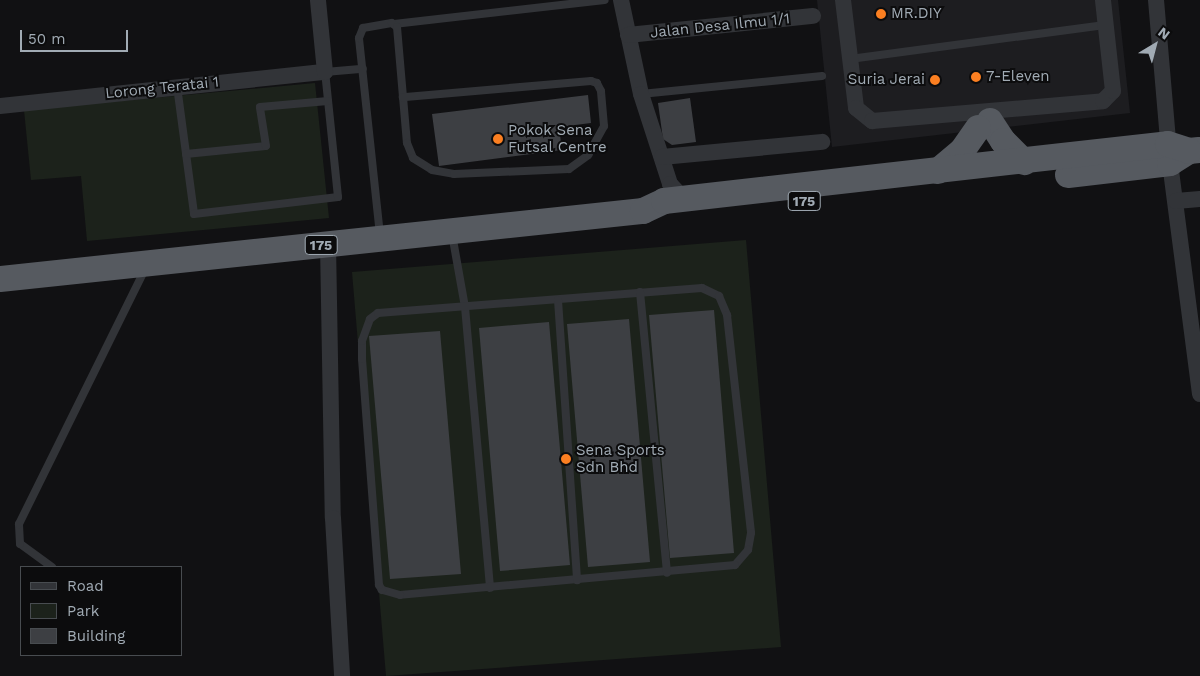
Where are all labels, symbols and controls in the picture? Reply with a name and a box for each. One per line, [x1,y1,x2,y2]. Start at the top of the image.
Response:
place label: MR.DIY [891,5,942,23]
marker: MR.DIY [875,8,887,20]
street label: Jalan Desa Ilmu 1/1 [649,10,791,42]
scale bar [22,20,130,52]
north arrow [1130,20,1180,70]
text: N [1155,24,1173,43]
text: 50 m [28,30,65,48]
place label: 7-Eleven [986,68,1050,86]
place label: Suria Jerai [847,71,925,89]
marker: 7-Eleven [970,71,982,83]
street label: Lorong Teratai 1 [104,73,220,103]
marker: Suria Jerai [929,74,941,86]
place label: Pokok Sena Futsal Centre [508,121,607,156]
marker: Pokok Sena Futsal Centre [492,133,504,145]
road number: 175 [786,190,822,212]
road number: 175 [304,234,338,256]
place label: Sena Sports Sdn Bhd [576,441,665,476]
marker: Sena Sports Sdn Bhd [560,453,572,465]
legend [20,566,182,656]
text: Road [67,577,104,595]
text: Park [67,602,99,620]
text: Building [67,627,125,645]

